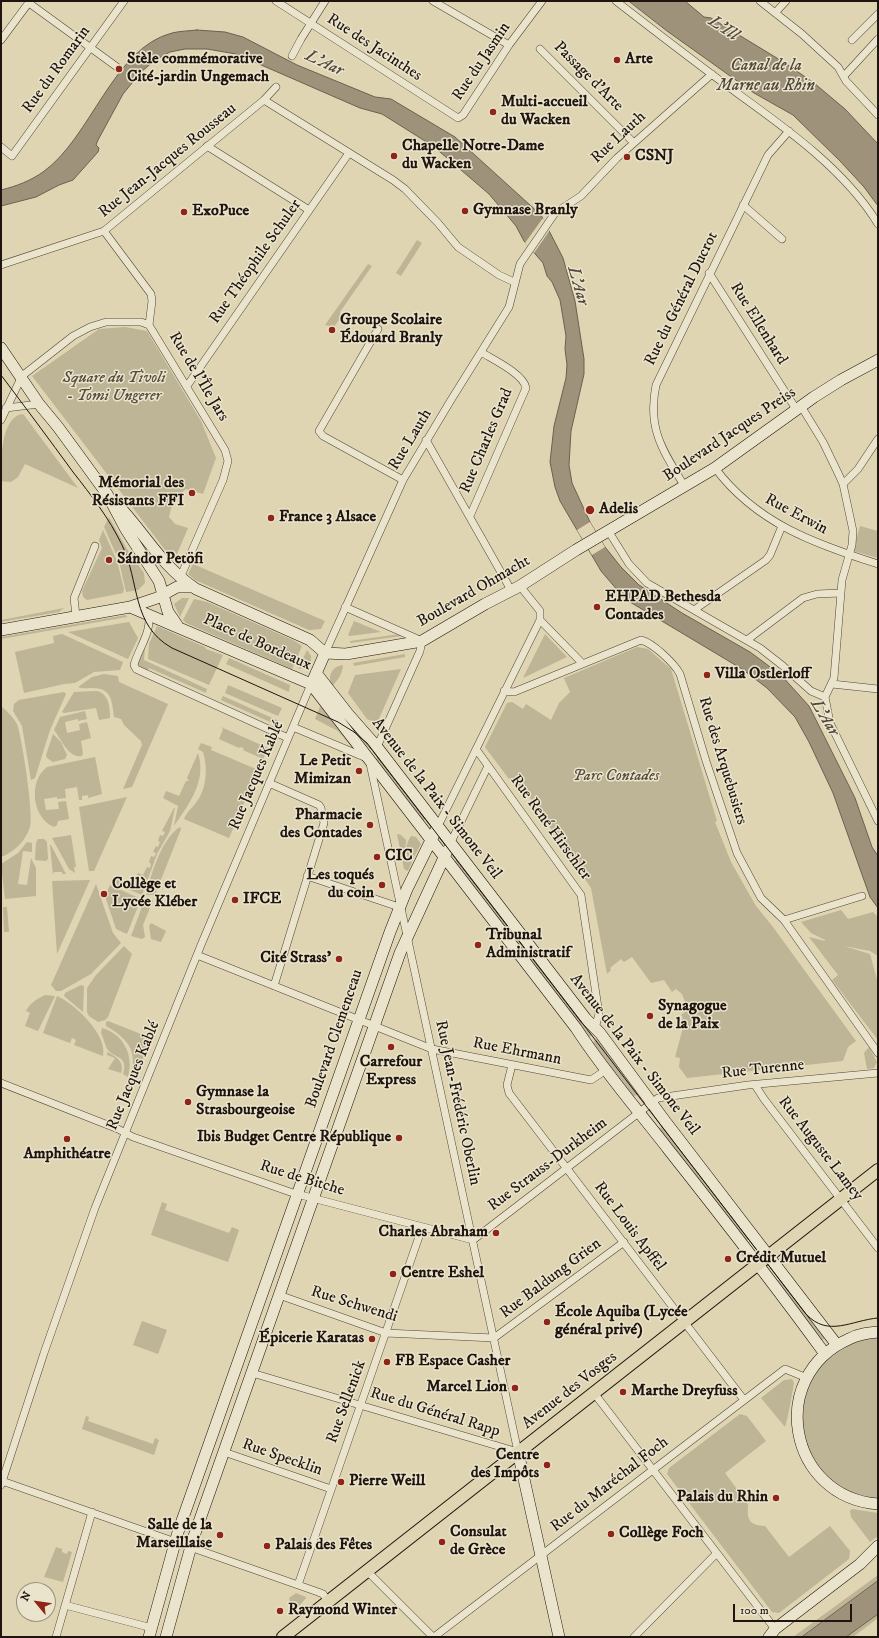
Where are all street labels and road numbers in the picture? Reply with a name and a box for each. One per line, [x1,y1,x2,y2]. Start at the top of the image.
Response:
street label: Rue des Jacinthes [323,10,425,86]
street label: Rue du Jasmin [449,19,515,105]
street label: Rue du Romarin [19,23,95,117]
street label: Passage d'Arte [549,38,627,116]
street label: Rue Jean-Jacques Rousseau [95,100,241,222]
street label: Rue Lauth [588,108,650,168]
street label: Rue Théophile Schuler [206,196,306,328]
street label: Rue du Général Ducrot [641,229,723,369]
street label: Rue Ellenhard [725,279,791,369]
street label: Rue de l'Île Jars [164,329,232,425]
street label: Boulevard Jacques Preiss [660,384,800,486]
street label: Rue Charles Grad [456,386,518,496]
street label: Rue Lauth [385,406,437,474]
street label: Rue Erwin [761,490,831,540]
street label: Boulevard Ohmacht [414,552,534,632]
street label: Place de Bordeaux [200,611,314,675]
street label: Rue des Arquebusiers [693,695,751,827]
street label: Avenue de la Paix - Simone Veil [367,714,505,884]
street label: Rue Jacques Kablé [225,719,289,833]
street label: Rue René Hirschler [505,772,595,884]
street label: Boulevard Clemenceau [302,967,368,1111]
street label: Avenue de la Paix - Simone Veil [565,970,703,1140]
street label: Rue Jacques Kablé [103,1019,165,1133]
street label: Rue Jean-Frédéric Oberlin [430,1019,484,1187]
street label: Rue Ehrmann [471,1034,563,1070]
street label: Rue Turenne [721,1056,805,1084]
street label: Rue Auguste Lamey [773,1093,867,1205]
street label: Rue Strauss-Durkheim [485,1114,611,1216]
street label: Rue de Bitche [257,1157,347,1201]
street label: Rue Louis Apffel [589,1179,669,1275]
street label: Rue Baldung Grien [497,1235,605,1323]
street label: Rue Schwendi [309,1283,399,1327]
street label: Avenue des Vosges [519,1348,621,1434]
street label: Rue Sellenick [323,1358,371,1446]
street label: Rue du Général Rapp [368,1384,502,1442]
street label: Rue du Maréchal Foch [547,1433,673,1537]
street label: Rue Specklin [239,1435,325,1481]

